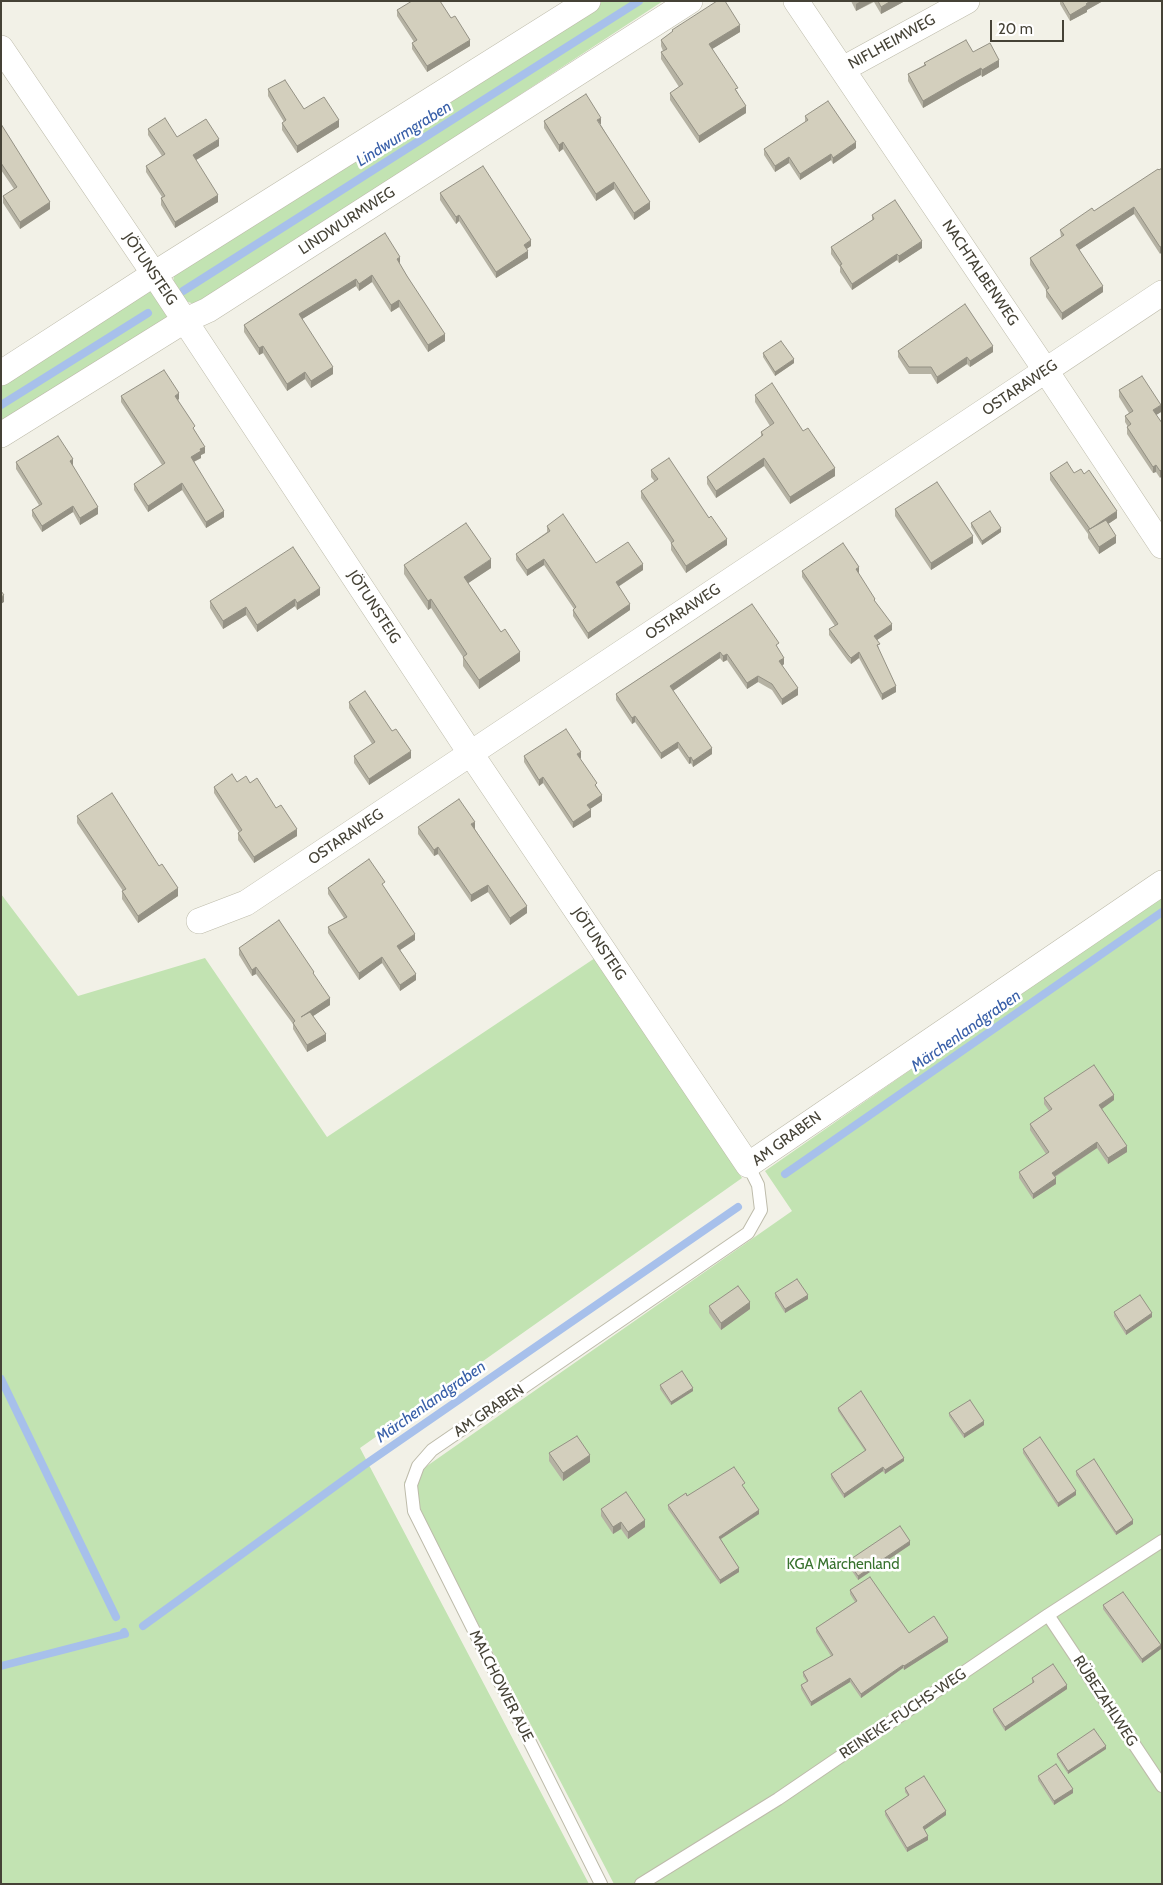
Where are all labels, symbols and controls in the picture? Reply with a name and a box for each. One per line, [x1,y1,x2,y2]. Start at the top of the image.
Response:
scale bar [993,10,1067,42]
street label: NIFLHEIMWEG [845,11,939,73]
text: 20 m [998,20,1033,38]
water label: Lindwurmgraben [353,97,455,171]
street label: LINDWURMWEG [296,183,398,259]
street label: NACHTALBENWEG [938,217,1022,329]
street label: JÖTUNSTEIG [119,229,181,309]
street label: OSTARAWEG [979,356,1061,420]
street label: JÖTUNSTEIG [344,567,404,647]
street label: OSTARAWEG [642,580,724,644]
street label: OSTARAWEG [305,805,387,869]
street label: JÖTUNSTEIG [568,904,630,984]
water label: Märchenlandgraben [908,986,1024,1076]
street label: AM GRABEN [749,1108,825,1170]
water label: Märchenlandgraben [373,1357,489,1447]
street label: AM GRABEN [450,1381,528,1441]
park label: KGA Märchenland [786,1556,900,1574]
street label: MALCHOWER AUE [465,1627,537,1745]
street label: RÜBEZAHLWEG [1069,1652,1141,1750]
street label: REINEKE-FUCHS-WEG [836,1665,970,1763]

